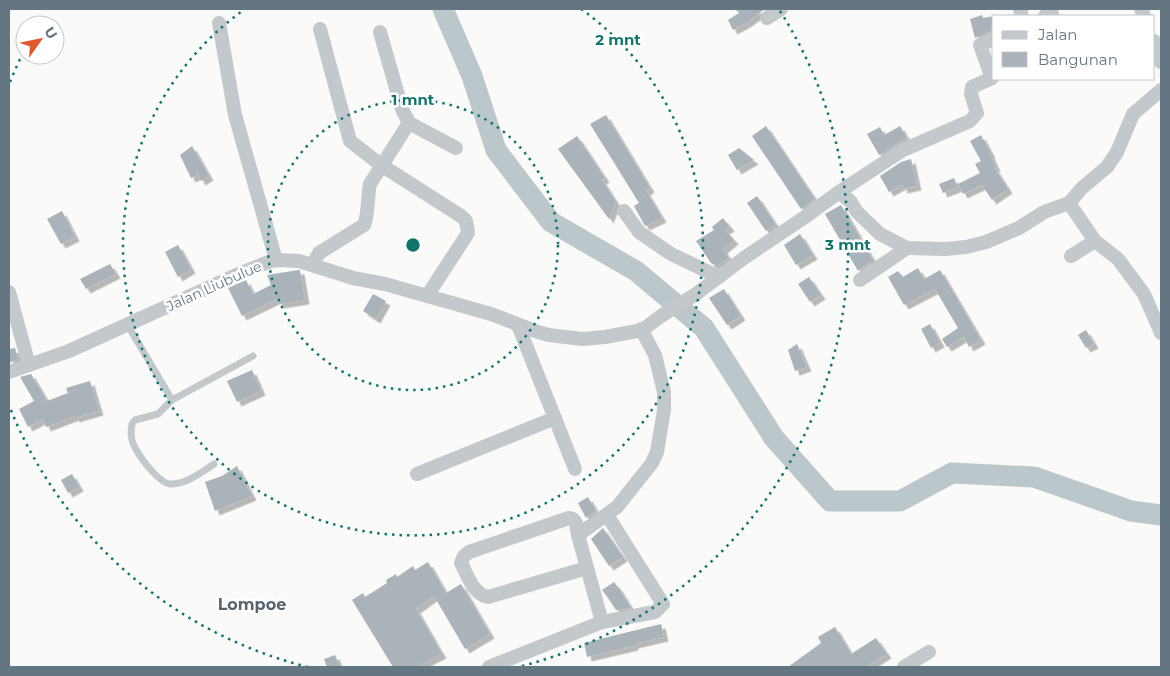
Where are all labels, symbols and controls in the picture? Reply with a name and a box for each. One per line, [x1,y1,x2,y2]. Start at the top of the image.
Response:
north arrow [15,15,65,65]
legend [992,15,1155,80]
text: U [40,23,61,42]
text: Jalan [1037,25,1077,44]
text: 2 mnt [595,30,641,49]
text: Bangunan [1038,50,1118,69]
text: 1 mnt [392,90,435,109]
text: 3 mnt [824,235,871,254]
centre of rings [404,236,422,254]
street label: Jalan Liubulue [163,257,264,315]
district label: Lompoe [218,595,286,614]

